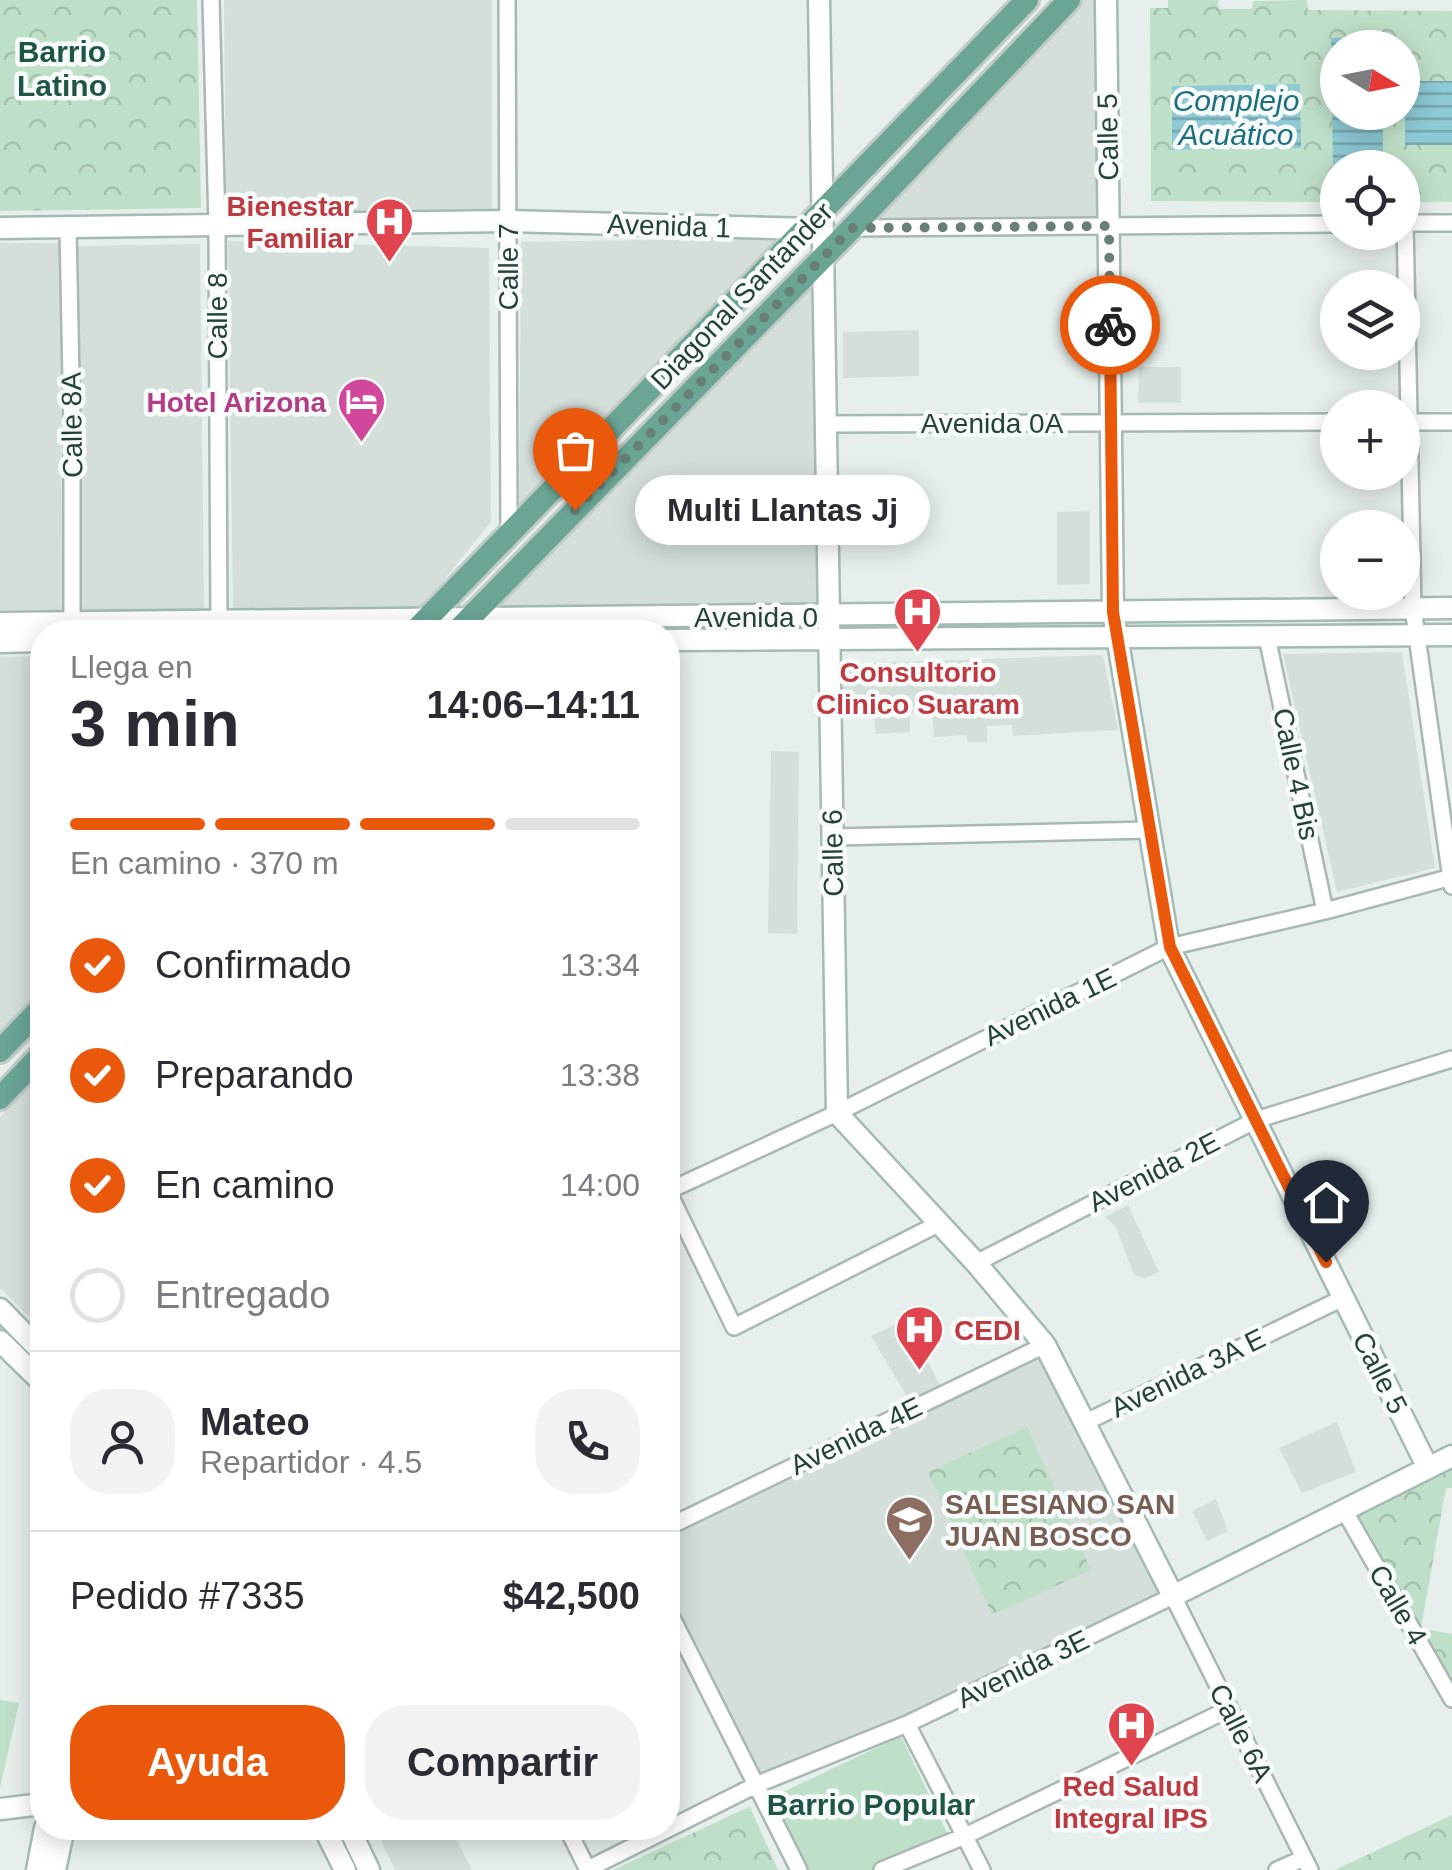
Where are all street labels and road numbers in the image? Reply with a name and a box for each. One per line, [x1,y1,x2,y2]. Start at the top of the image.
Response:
street label: Calle 5 [1092,93,1124,181]
street label: Diagonal Santander [645,196,839,396]
street label: Avenida 1 [606,208,732,244]
street label: Calle 7 [493,223,524,311]
street label: Calle 8 [202,272,233,360]
street label: Calle 8A [56,372,88,478]
street label: Avenida 0A [921,408,1064,439]
street label: Avenida 0 [694,602,818,633]
street label: Calle 4 Bis [1267,705,1325,843]
street label: Calle 6 [817,809,849,897]
street label: Avenida 1E [979,962,1121,1052]
street label: Avenida 2E [1083,1126,1225,1218]
street label: Avenida 3A E [1106,1322,1270,1424]
street label: Calle 5 [1346,1327,1414,1419]
street label: Avenida 4E [785,1391,927,1481]
street label: Calle 4 [1363,1560,1433,1650]
street label: Avenida 3E [952,1624,1094,1714]
street label: Calle 6A [1203,1679,1279,1787]

